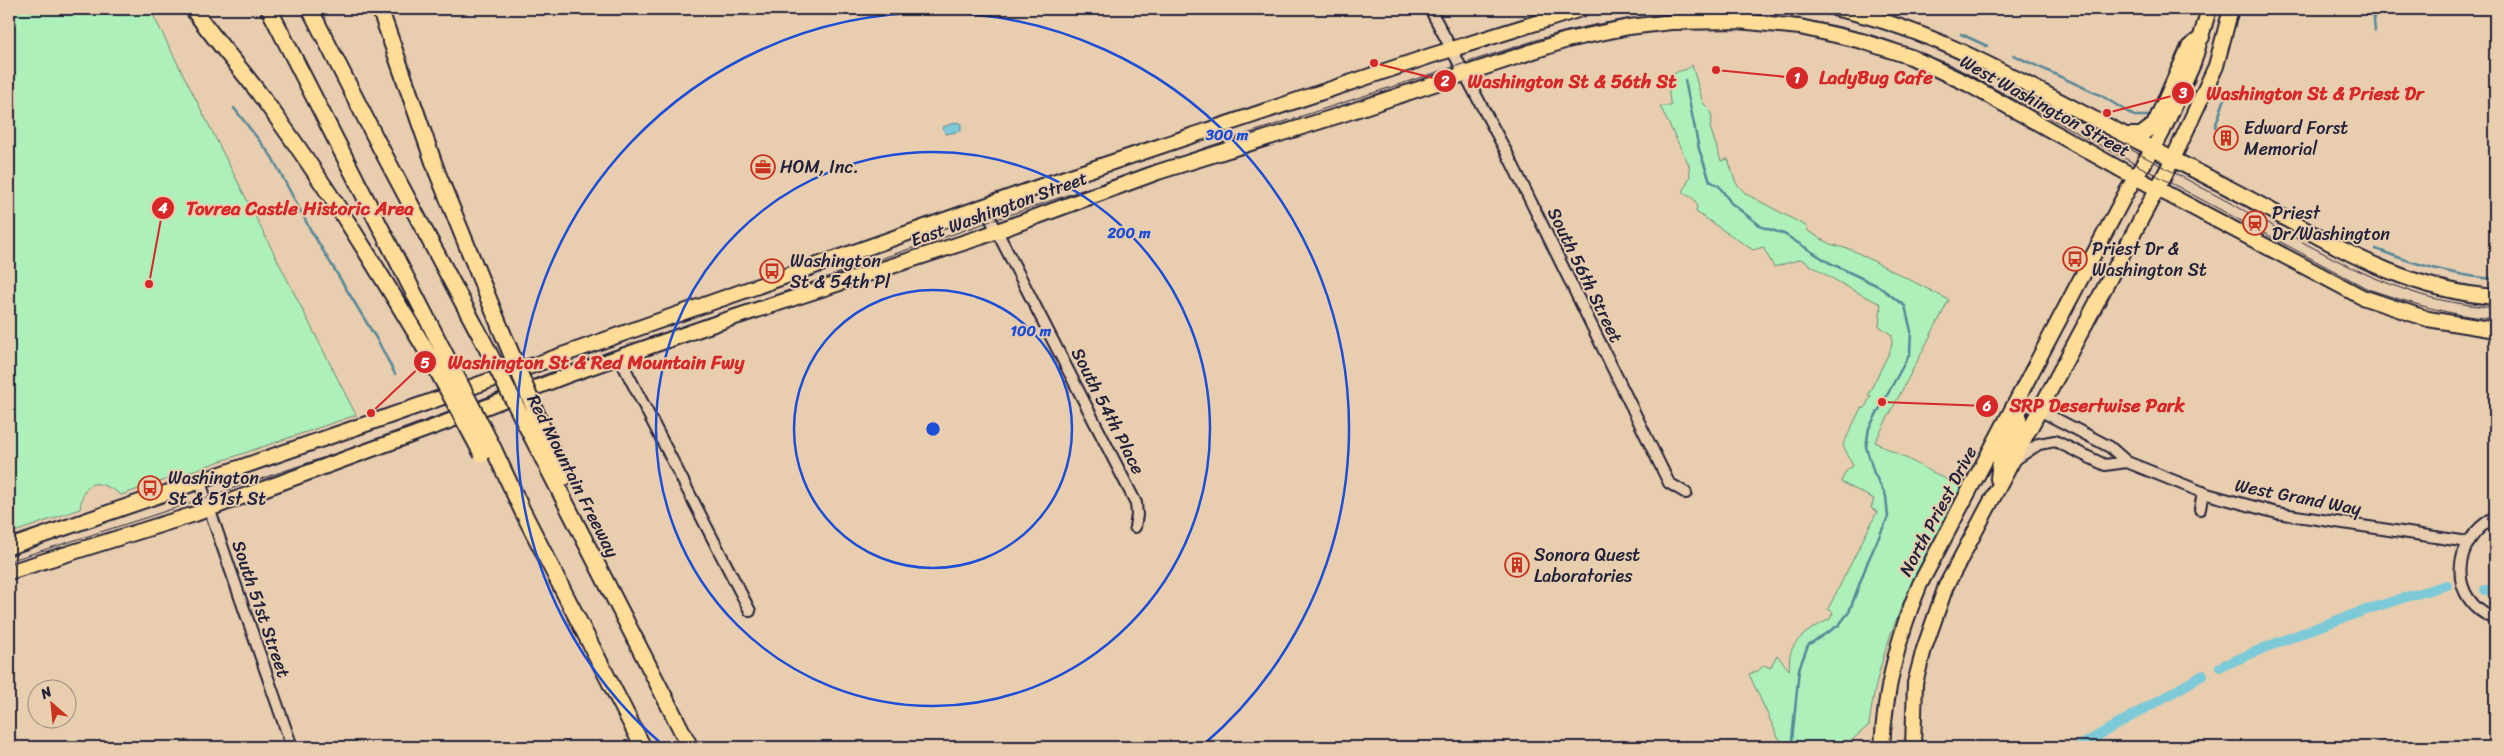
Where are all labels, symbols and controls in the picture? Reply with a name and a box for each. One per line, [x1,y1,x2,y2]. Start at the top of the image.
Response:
street label: West Washington Street [1954,46,2136,166]
callout: LadyBug Cafe [1784,61,1944,95]
text: LadyBug Cafe [1819,61,1933,94]
callout: Washington St & 56th St [1432,64,1686,98]
text: Washington St & 56th St [1467,65,1677,98]
text: 1 [1794,65,1801,91]
text: 2 [1440,68,1450,94]
callout: Washington St & Priest Dr [2171,76,2434,110]
text: Washington St & Priest Dr [2206,77,2426,110]
text: 3 [2178,80,2188,106]
place label: Edward Forst Memorial [2244,112,2348,165]
text: 300 m [1205,122,1249,148]
building icon: Edward Forst Memorial [2213,125,2239,151]
place label: HOM, Inc. [780,151,859,183]
office icon: HOM, Inc. [750,154,776,180]
street label: East Washington Street [906,162,1092,256]
callout: Tovrea Castle Historic Area [150,191,425,225]
text: Tovrea Castle Historic Area [186,192,414,225]
text: 4 [157,195,168,221]
place label: Priest Dr/Washington [2272,197,2390,250]
street label: South 56th Street [1538,202,1632,348]
station icon: Priest Dr/Washington [2242,210,2268,236]
text: 200 m [1106,220,1151,246]
place label: Priest Dr & Washington St [2092,233,2207,286]
place label: Washington St & 54th Pl [790,245,891,298]
bus stop icon: Priest Dr & Washington St [2062,246,2088,272]
bus stop icon: Washington St & 54th Pl [759,258,785,284]
text: 100 m [1011,318,1052,344]
street label: South 54th Place [1062,342,1154,480]
callout: Washington St & Red Mountain Fwy [413,345,754,379]
text: Washington St & Red Mountain Fwy [448,346,745,379]
text: 5 [420,350,430,376]
street label: Red Mountain Freeway [518,389,628,564]
callout: SRP Desertwise Park [1975,389,2195,423]
text: SRP Desertwise Park [2008,389,2185,422]
text: 6 [1982,393,1992,419]
centre of rings [924,420,942,438]
street label: North Priest Drive [1890,440,1986,582]
place label: Washington St & 51st St [168,462,266,515]
street label: West Grand Way [2232,469,2365,525]
bus stop icon: Washington St & 51st St [137,475,163,501]
street label: South 51st Street [222,536,300,682]
place label: Sonora Quest Laboratories [1534,539,1640,592]
building icon: Sonora Quest Laboratories [1504,552,1530,578]
north arrow [28,678,78,728]
text: N [35,679,57,707]

